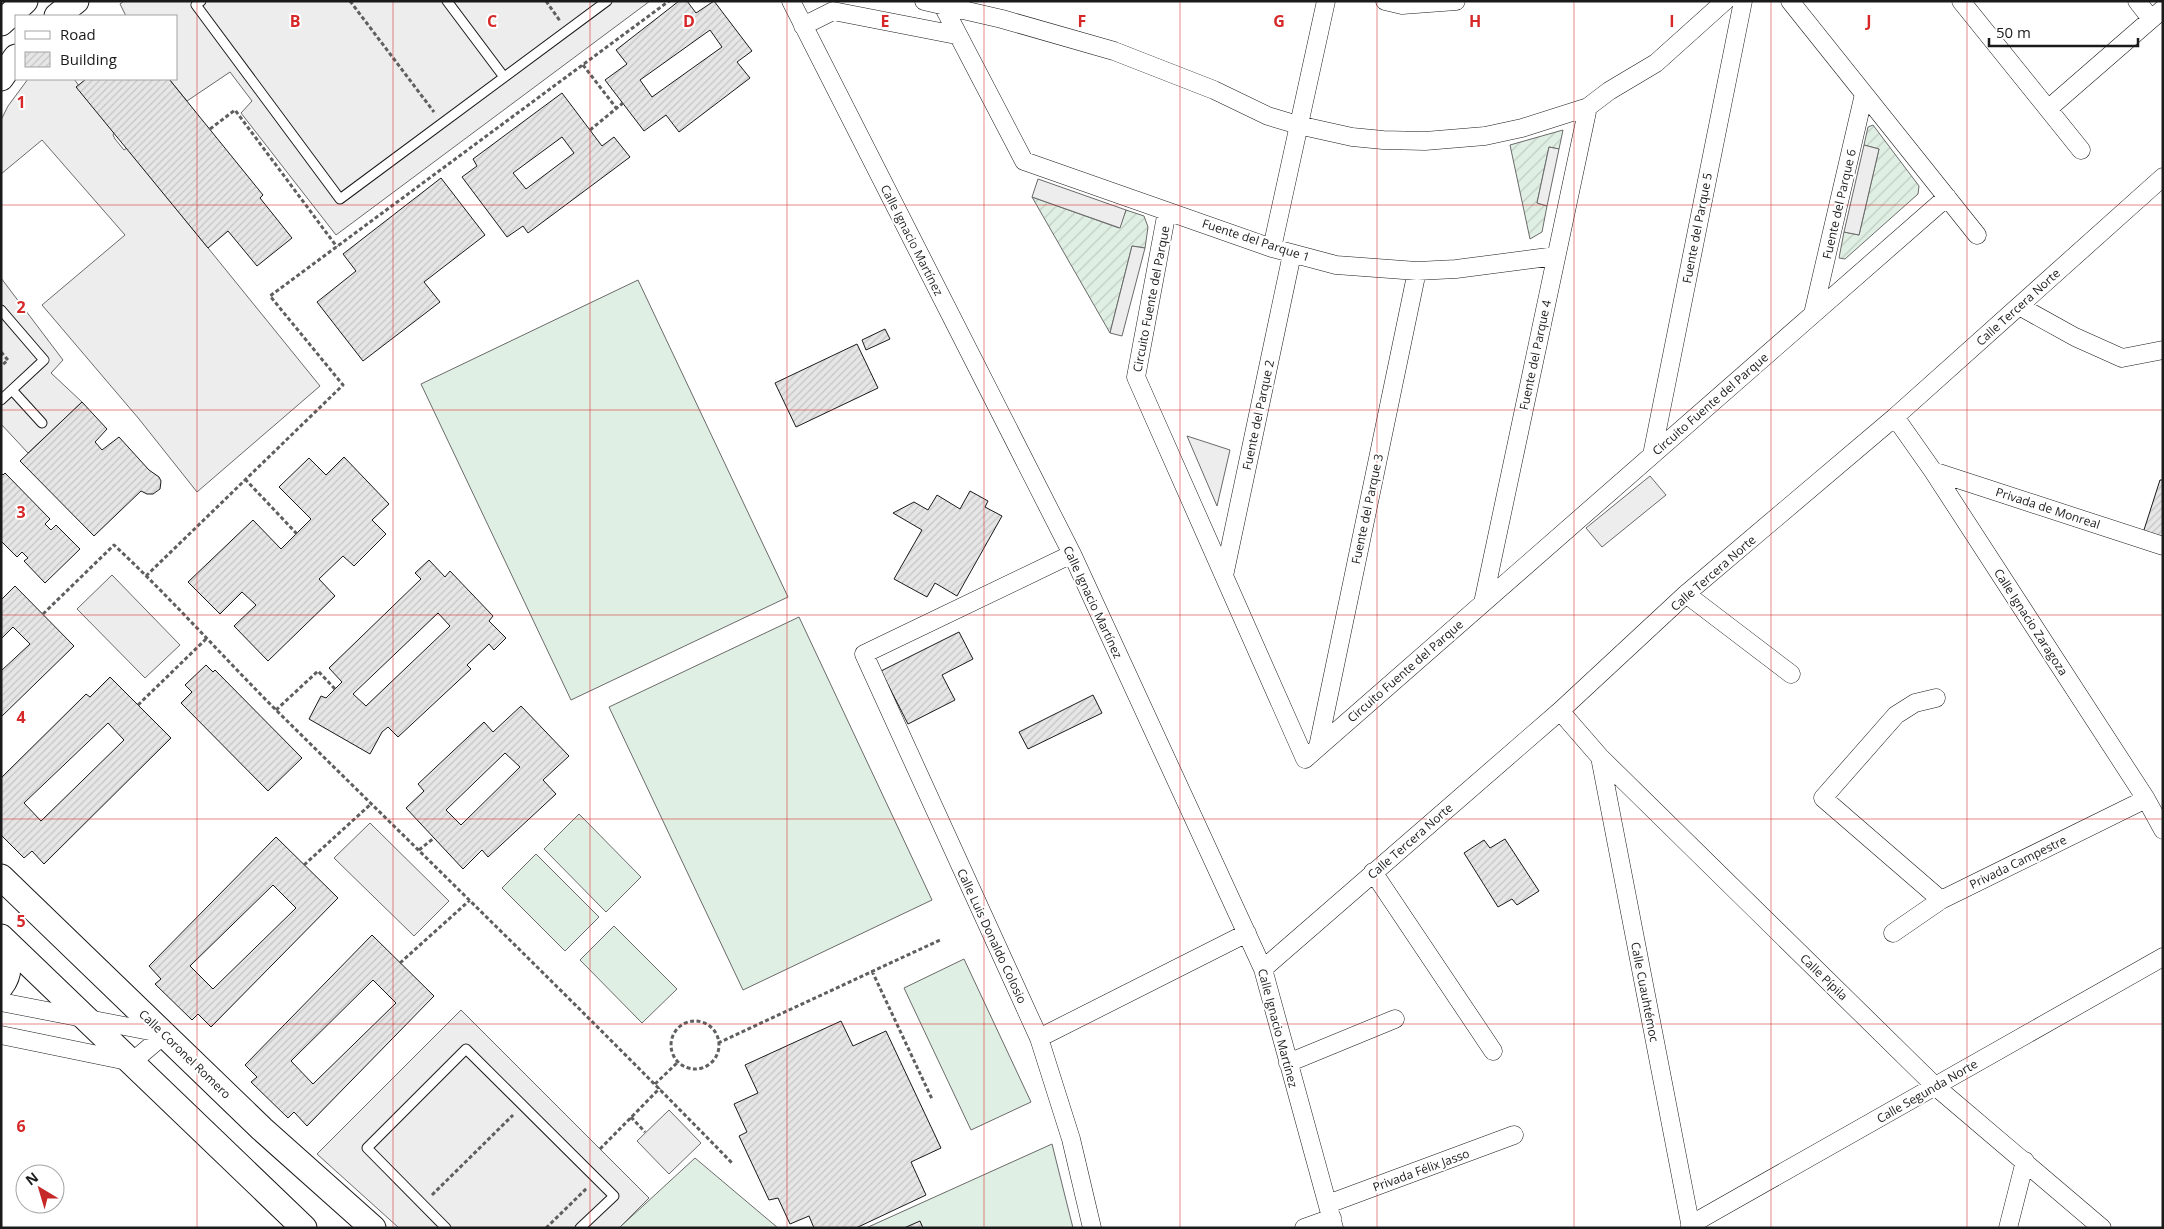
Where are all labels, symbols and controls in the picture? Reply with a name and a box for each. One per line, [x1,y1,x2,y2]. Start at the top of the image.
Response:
text: B [290,10,300,32]
text: C [487,10,497,32]
text: D [683,10,695,32]
text: E [881,10,890,32]
text: F [1078,10,1086,32]
text: G [1273,10,1285,32]
text: H [1469,10,1481,32]
text: I [1669,10,1675,32]
text: J [1864,10,1872,32]
legend [15,15,178,80]
scale bar [1989,15,2138,47]
text: 50 m [1996,22,2031,42]
text: Road [60,24,96,44]
text: Building [60,49,117,69]
text: 1 [16,91,26,113]
street label: Fuente del Parque 6 [1818,147,1860,261]
street label: Fuente del Parque 5 [1678,171,1716,285]
street label: Calle Ignacio Martínez [877,182,948,299]
street label: Fuente del Parque 1 [1200,215,1312,265]
street label: Circuito Fuente del Parque [1128,224,1174,374]
street label: Calle Tercera Norte [1972,264,2064,349]
text: 2 [16,296,26,318]
street label: Fuente del Parque 4 [1515,298,1555,412]
street label: Circuito Fuente del Parque [1648,349,1772,459]
street label: Fuente del Parque 2 [1238,358,1278,472]
street label: Fuente del Parque 3 [1347,452,1387,566]
street label: Privada de Monreal [1994,483,2102,533]
text: 3 [16,501,26,523]
street label: Calle Tercera Norte [1667,531,1759,615]
street label: Calle Ignacio Martínez [1059,543,1127,661]
street label: Calle Ignacio Zaragoza [1990,565,2072,679]
street label: Circuito Fuente del Parque [1343,616,1467,726]
text: 4 [16,706,26,728]
street label: Calle Tercera Norte [1364,799,1456,883]
street label: Privada Campestre [1967,831,2070,893]
street label: Calle Luis Donaldo Colosio [953,866,1031,1006]
text: 5 [16,910,26,932]
street label: Calle Cuauhtémoc [1627,941,1663,1044]
street label: Calle Pípila [1796,950,1852,1004]
street label: Calle Ignacio Martínez [1254,967,1302,1090]
street label: Calle Coronel Romero [135,1006,235,1102]
street label: Calle Segunda Norte [1873,1055,1981,1127]
text: 6 [16,1115,26,1137]
street label: Privada Félix Jasso [1370,1145,1472,1195]
north arrow [15,1164,65,1214]
text: N [21,1167,42,1189]

